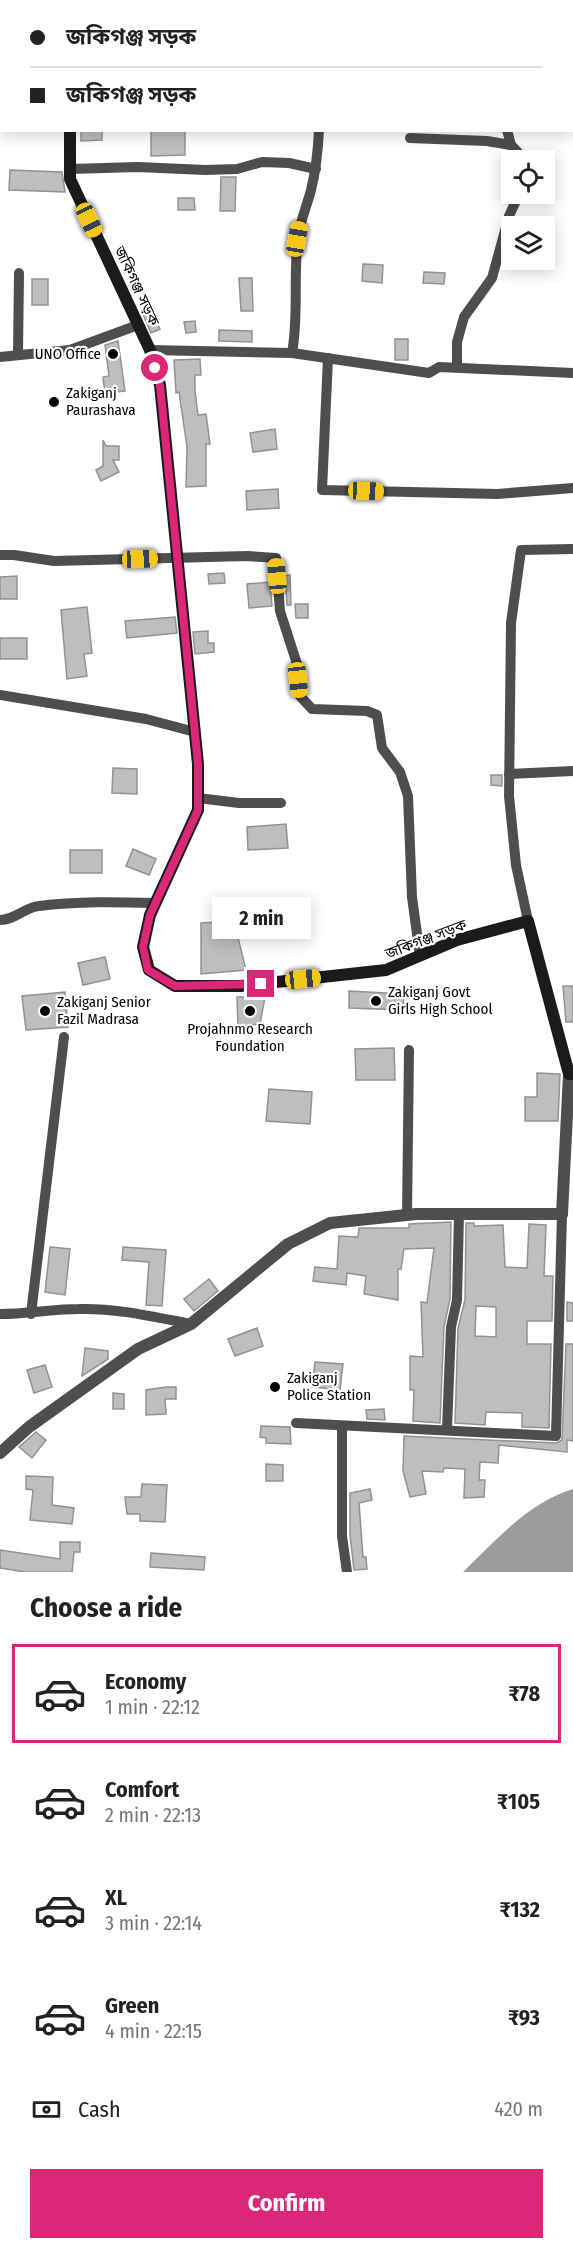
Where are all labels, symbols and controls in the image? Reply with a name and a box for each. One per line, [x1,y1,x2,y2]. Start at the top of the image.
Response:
text: জকিগঞ্জ সড়ক [66,23,196,50]
text: জকিগঞ্জ সড়ক [66,81,196,108]
map controls [501,150,555,270]
button: locate [501,150,555,204]
car [73,200,105,240]
button: layers [501,216,555,270]
car [285,220,309,258]
street label: জকিগঞ্জ সড়ক [110,242,164,329]
place label: UNO Office [35,345,101,363]
marker: UNO Office [106,347,120,361]
route start [141,354,168,381]
place label: Zakiganj Paurashava [66,384,136,419]
marker: Zakiganj Paurashava [47,395,61,409]
car [348,481,384,501]
car [122,549,158,569]
car [266,557,288,595]
car [287,661,309,699]
callout: 2 min [212,897,310,939]
text: 2 min [239,906,284,930]
street label: জকিগঞ্জ সড়ক [382,915,470,963]
car [284,968,322,990]
route end [247,970,274,997]
place label: Zakiganj Govt Girls High School [388,983,492,1018]
place label: Zakiganj Senior Fazil Madrasa [57,993,152,1028]
marker: Zakiganj Govt Girls High School [369,994,383,1008]
marker: Zakiganj Senior Fazil Madrasa [38,1004,52,1018]
marker: Projahnmo Research Foundation [243,1004,257,1018]
place label: Projahnmo Research Foundation [187,1020,313,1055]
place label: Zakiganj Police Station [287,1369,371,1404]
marker: Zakiganj Police Station [268,1380,282,1394]
text: Choose a ride [30,1592,182,1624]
icon: car [33,1667,87,1721]
text: Economy [105,1668,186,1695]
text: ₹78 [509,1680,540,1707]
text: 1 min · 22:12 [105,1695,200,1719]
icon: car [33,1775,87,1829]
text: Comfort [105,1776,179,1803]
text: ₹105 [497,1788,540,1815]
text: 2 min · 22:13 [105,1803,201,1827]
icon: car [33,1883,87,1937]
text: XL [105,1884,127,1911]
text: ₹132 [500,1896,540,1923]
text: 3 min · 22:14 [105,1911,202,1935]
icon: car [33,1991,87,2045]
text: Green [105,1992,159,2019]
text: ₹93 [508,2004,540,2031]
text: 4 min · 22:15 [105,2019,202,2043]
icon: cash [30,2093,63,2126]
text: Cash [78,2096,121,2123]
text: 420 m [494,2097,543,2121]
button: Confirm [30,2169,543,2238]

